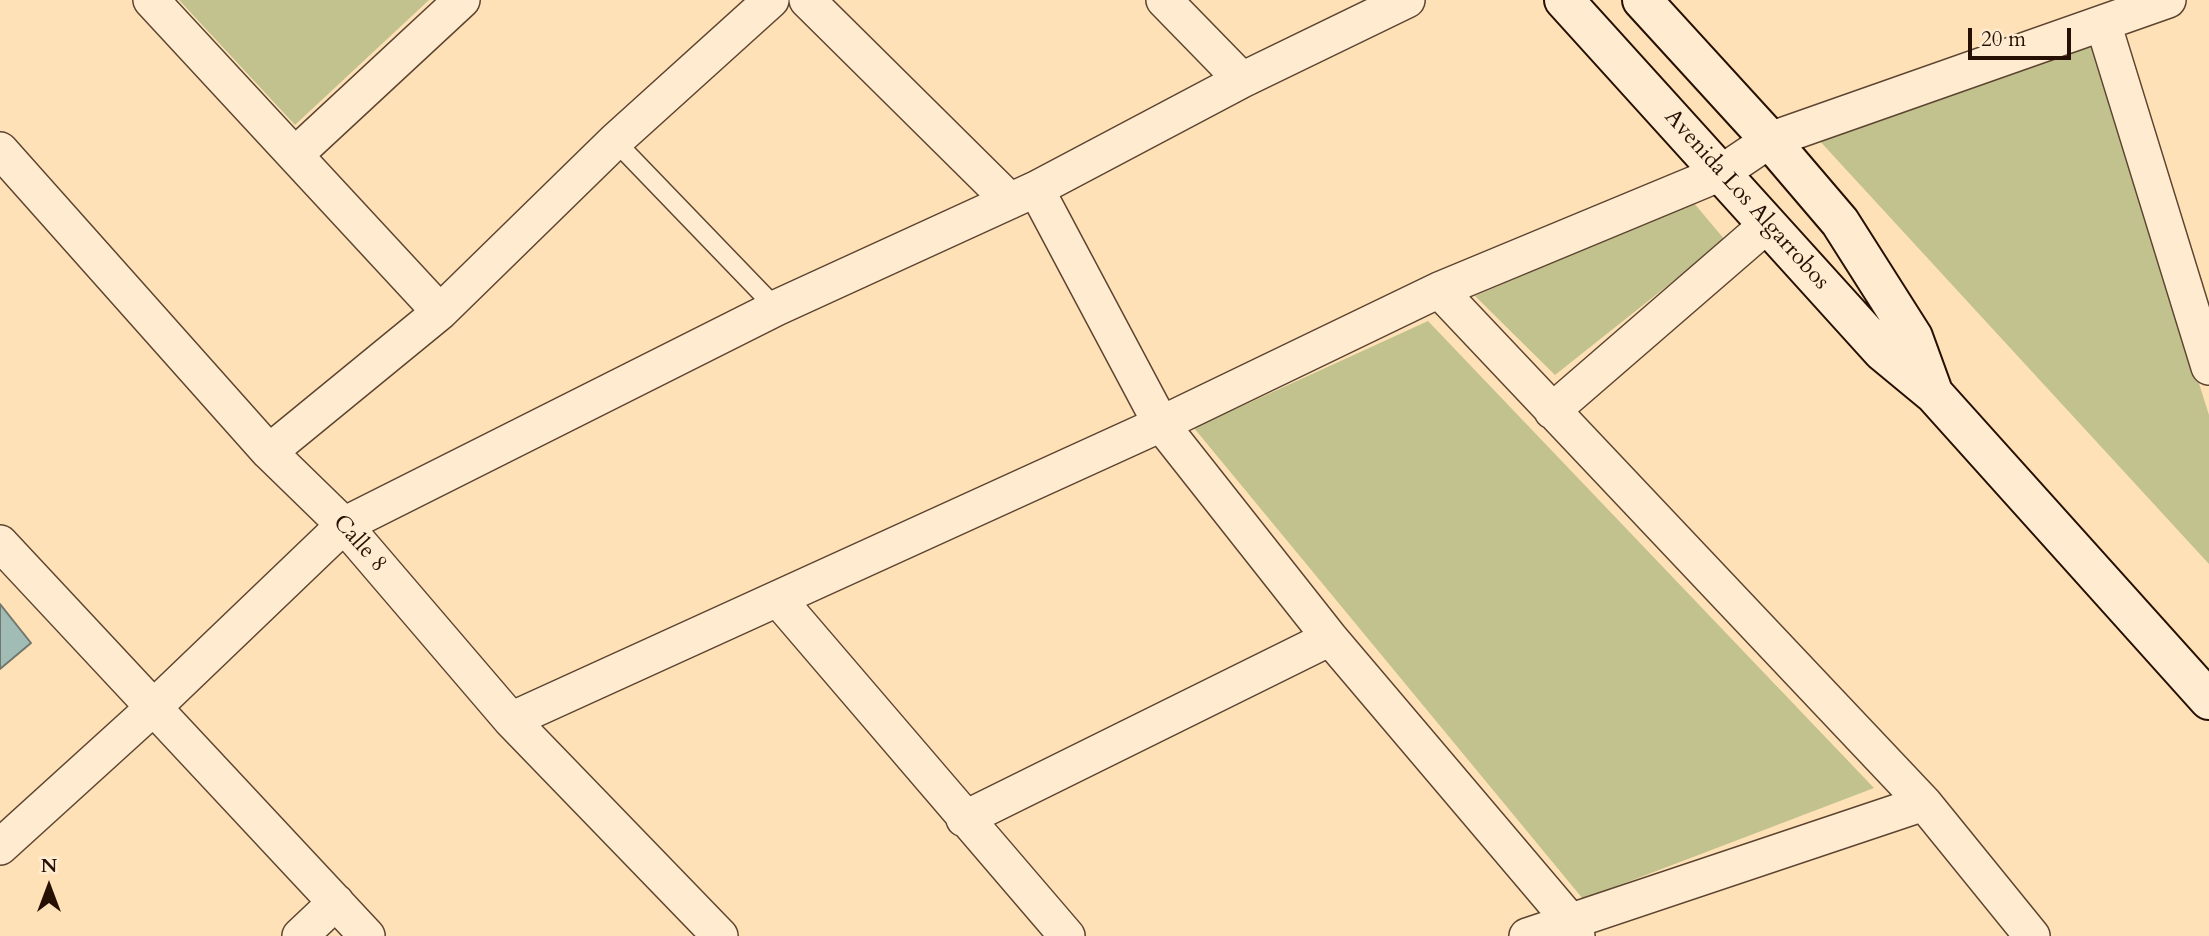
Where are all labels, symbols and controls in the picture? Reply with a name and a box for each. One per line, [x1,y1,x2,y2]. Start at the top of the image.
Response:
scale bar [1971,14,2074,58]
text: 20 m [1981,25,2026,54]
street label: Avenida Los Algarrobos [1658,104,1834,296]
street label: Calle 8 [326,510,392,578]
north arrow [14,852,84,922]
text: N [41,853,57,879]

